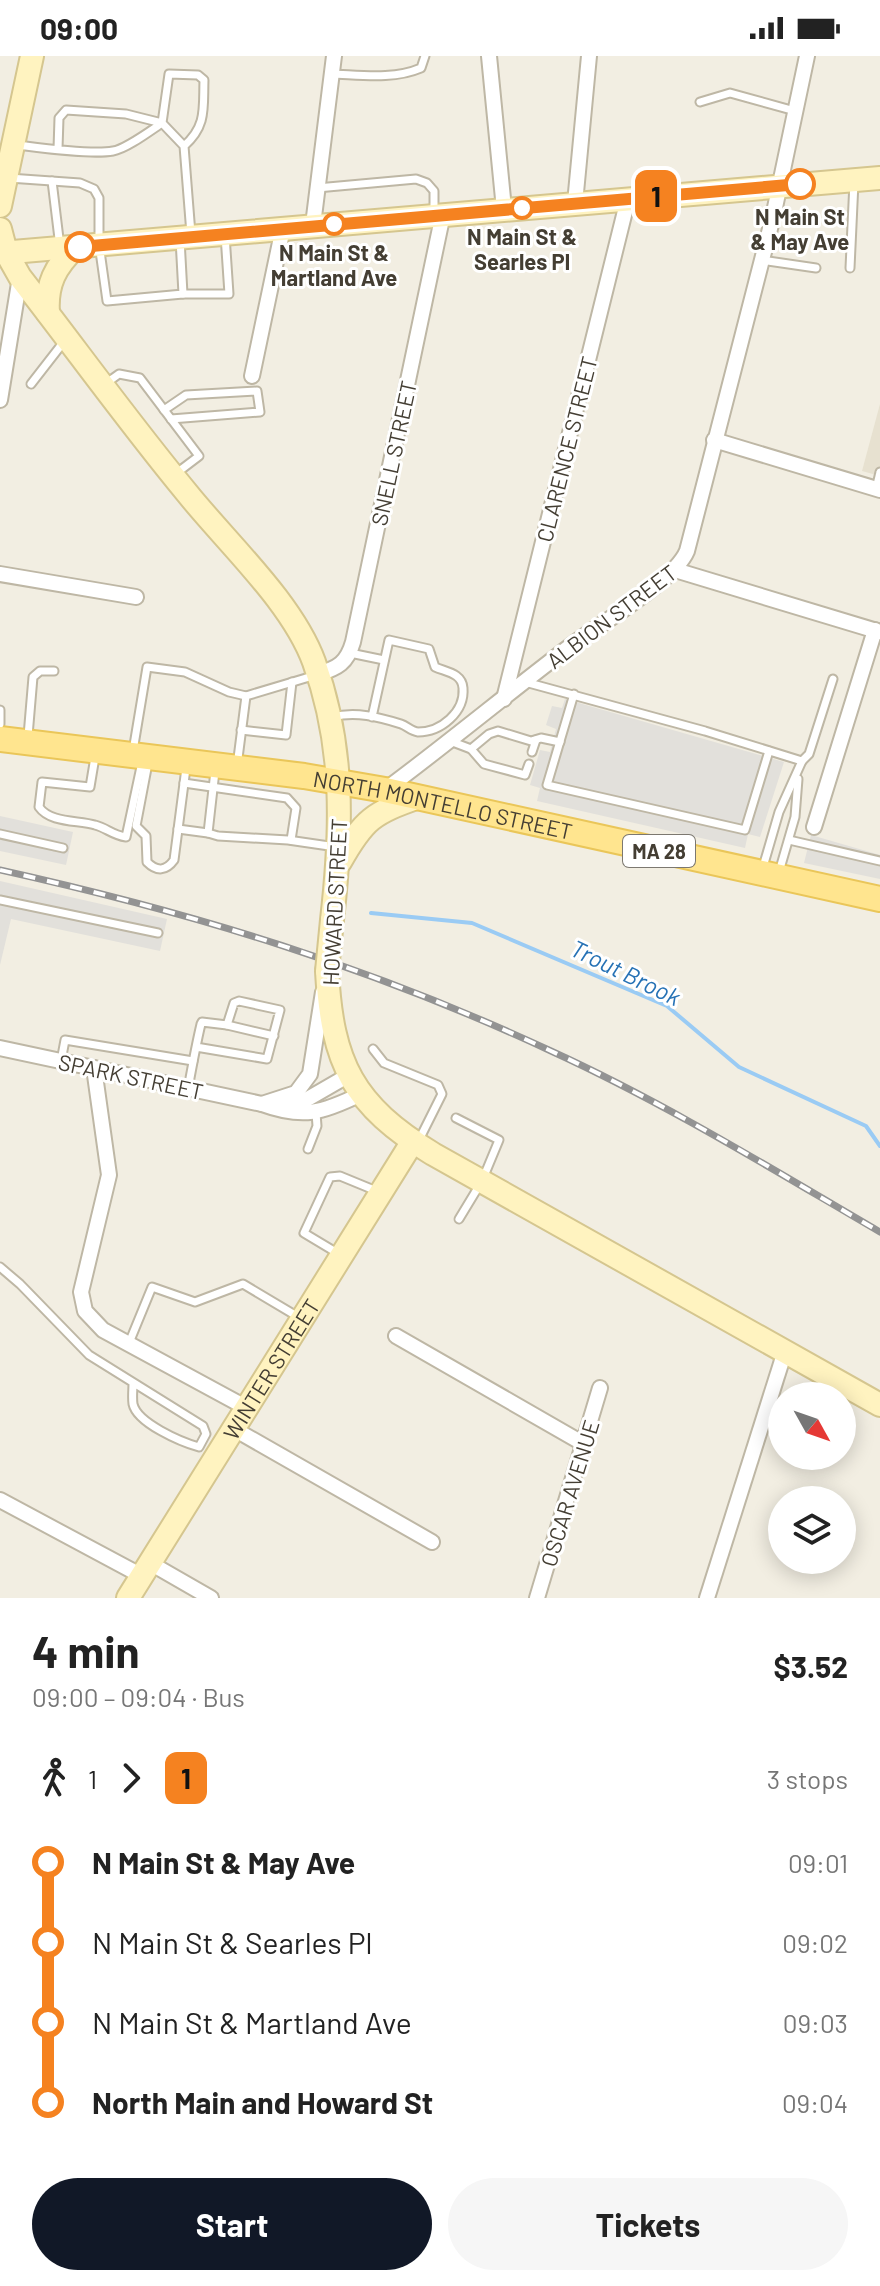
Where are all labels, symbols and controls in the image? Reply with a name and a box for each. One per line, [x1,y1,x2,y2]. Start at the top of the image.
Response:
text: 09:00 [40,10,118,46]
marker: N Main St & May Ave [785,169,815,199]
line badge: 1 [630,170,682,222]
text: 1 [651,179,661,213]
marker: N Main St & Searles Pl [511,197,533,219]
place label: N Main St & May Ave [751,203,849,254]
marker: N Main St & Martland Ave [323,213,345,235]
place label: N Main St & Searles Pl [467,223,577,274]
unlabelled marker [65,232,95,262]
place label: N Main St & Martland Ave [271,239,397,290]
street label: CLARENCE STREET [530,354,602,544]
street label: SNELL STREET [365,378,421,528]
street label: ALBION STREET [541,559,681,673]
street label: NORTH MONTELLO STREET [311,765,575,844]
street label: HOWARD STREET [317,818,351,986]
road number: MA 28 [623,835,695,867]
water label: Trout Brook [566,933,686,1011]
street label: SPARK STREET [56,1048,206,1104]
street label: WINTER STREET [217,1294,325,1444]
north arrow [768,1382,856,1470]
map controls [768,1382,856,1574]
street label: OSCAR AVENUE [534,1417,604,1569]
button: layers [768,1486,856,1574]
text: 4 min [32,1624,139,1677]
text: $3.52 [774,1648,848,1684]
text: 09:00 – 09:04 · Bus [32,1681,245,1712]
icon: walk [32,1756,76,1800]
icon: forward [109,1756,153,1800]
text: 1 [181,1761,191,1795]
text: 1 [88,1763,97,1794]
text: 3 stops [767,1763,848,1794]
text: N Main St & May Ave [92,1844,355,1880]
text: 09:01 [788,1847,848,1878]
text: N Main St & Searles Pl [92,1924,372,1960]
text: 09:02 [782,1927,848,1958]
text: N Main St & Martland Ave [92,2004,412,2040]
text: 09:03 [783,2007,848,2038]
text: North Main and Howard St [92,2084,433,2120]
text: 09:04 [782,2087,848,2118]
button: Start [32,2178,432,2270]
button: Tickets [448,2178,848,2270]

